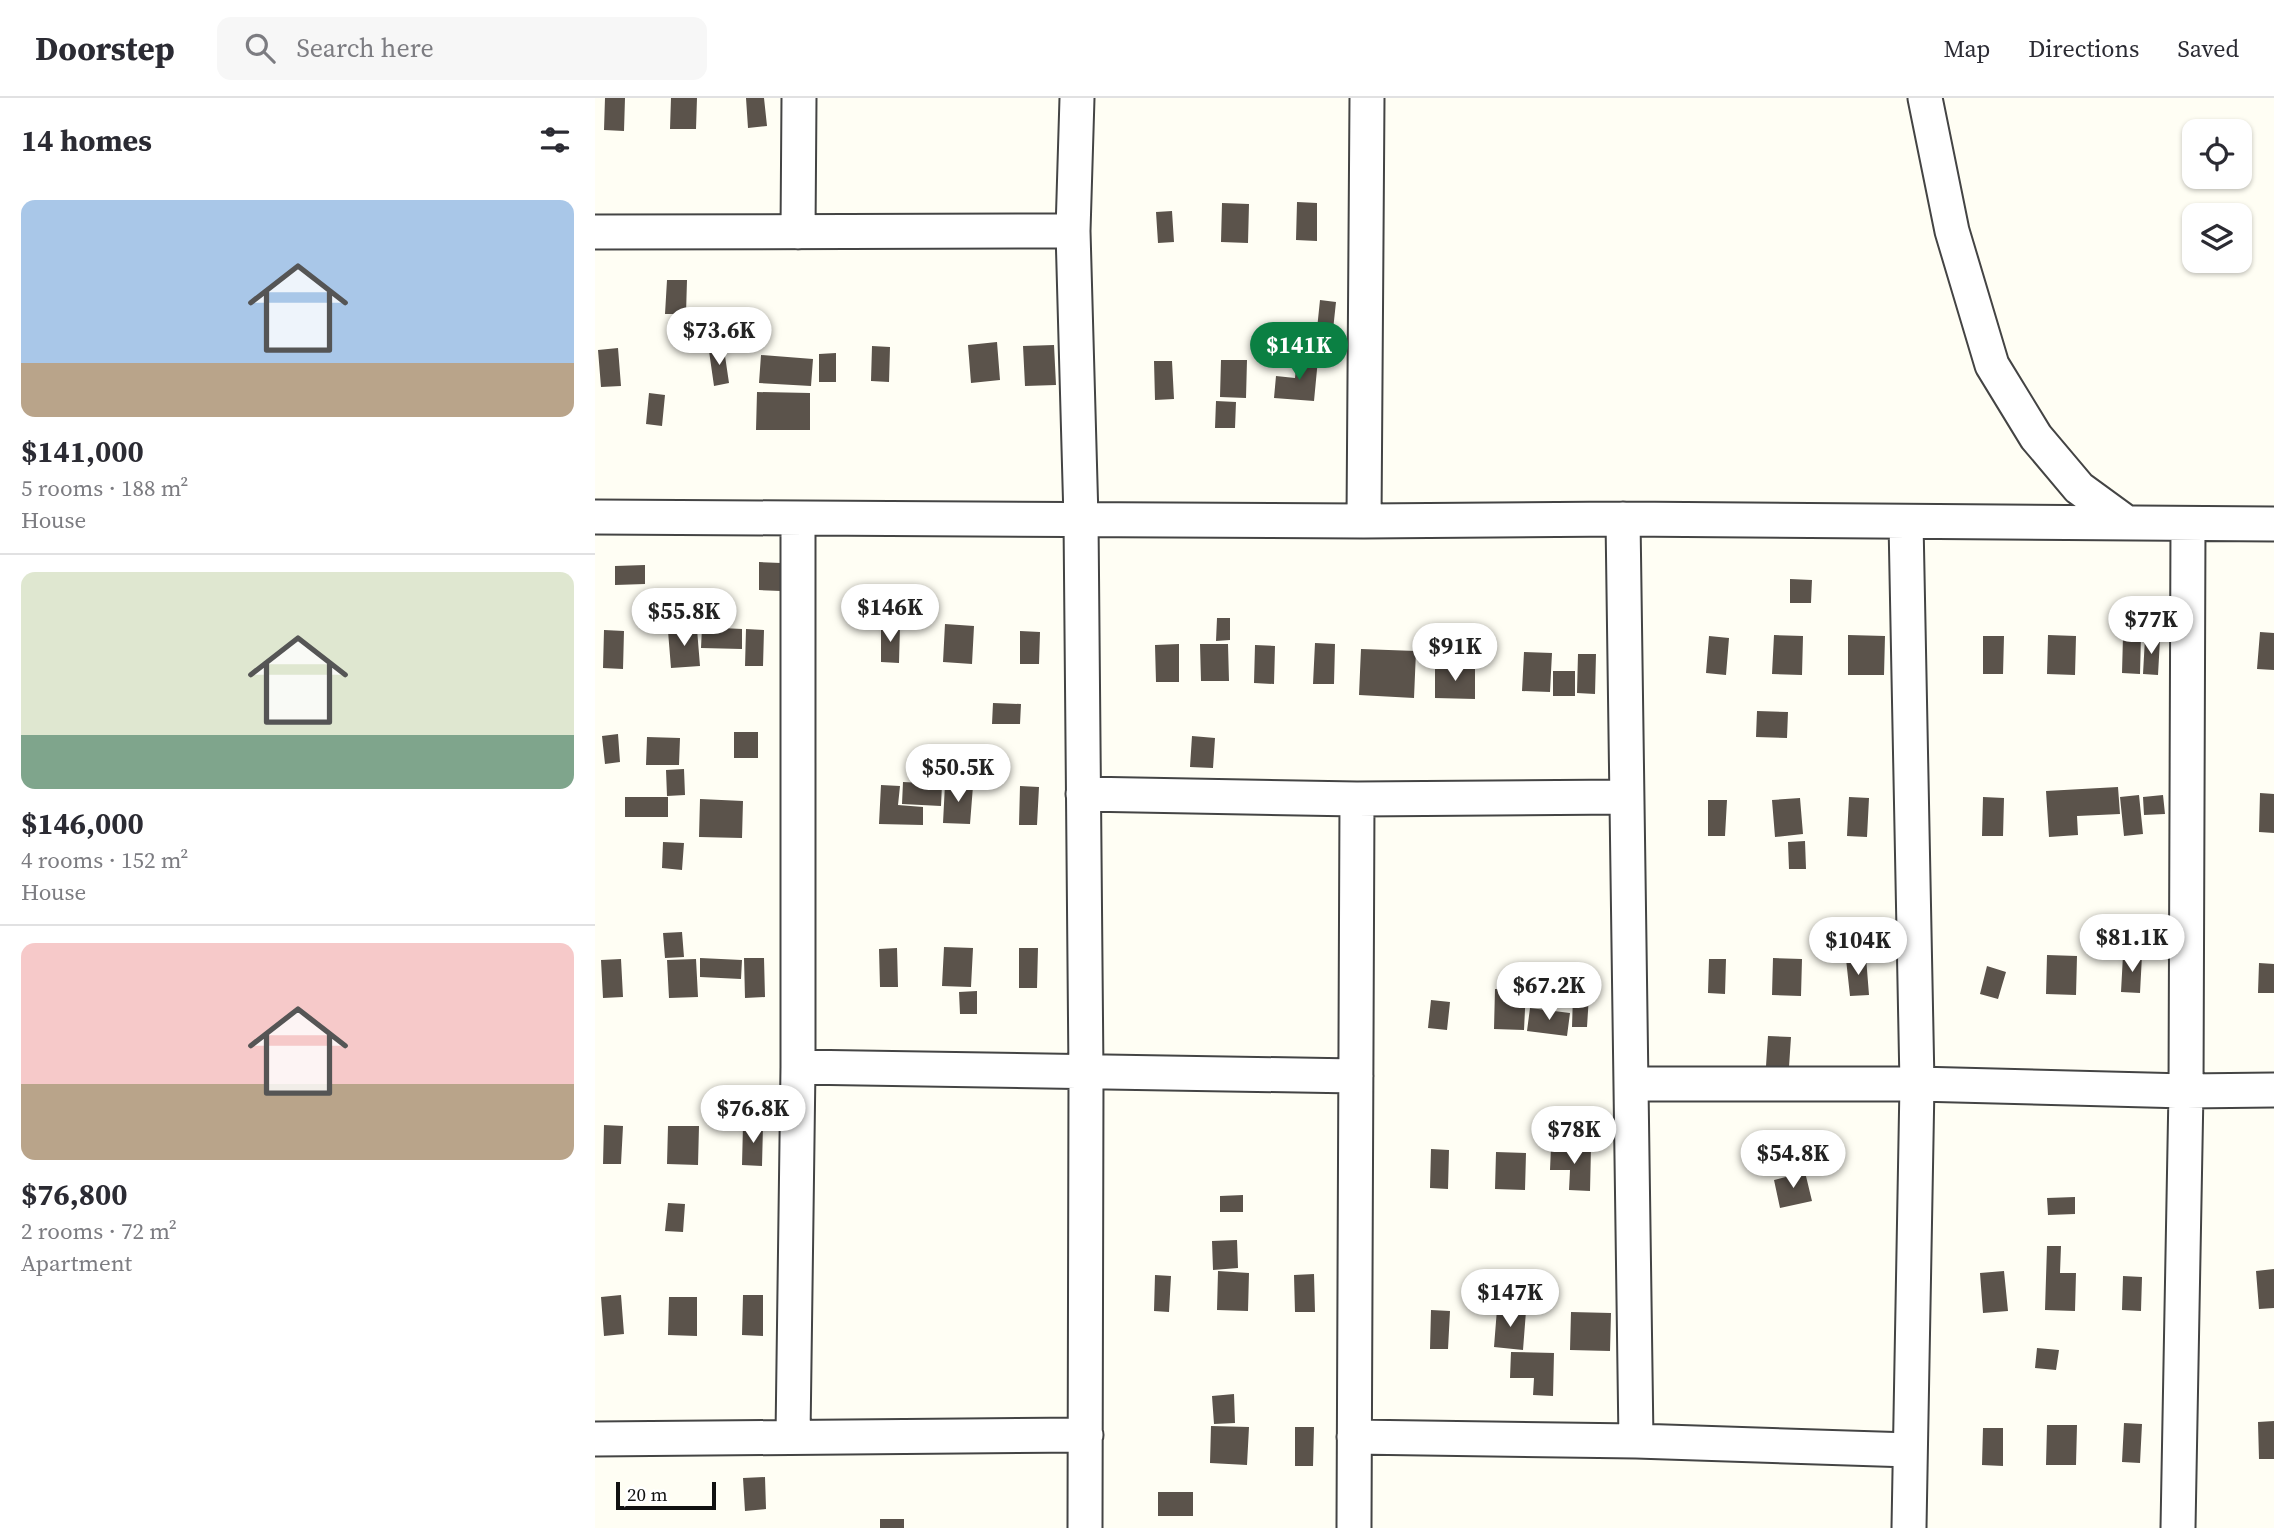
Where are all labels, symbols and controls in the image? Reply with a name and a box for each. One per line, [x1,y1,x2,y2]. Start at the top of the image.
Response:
search box [217,17,707,80]
text: Doorstep [35,26,175,71]
icon: search [241,29,279,67]
text: Search here [297,30,434,66]
text: Map [1943,32,1990,65]
text: Directions [2028,32,2139,65]
text: Saved [2177,32,2239,65]
map controls [2182,119,2252,273]
button: locate [2182,119,2252,189]
text: 14 homes [21,120,152,161]
icon: filters [536,121,574,159]
button: layers [2182,203,2252,273]
icon: home [235,245,361,371]
pin: $73.6K [662,308,776,367]
text: $73.6K [683,314,755,346]
pin: $141K [1250,322,1348,382]
text: $141K [1266,329,1332,361]
text: $141,000 [21,431,144,472]
text: 5 rooms · 188 m² [21,472,188,504]
text: House [21,504,86,536]
pin: $146K [841,584,939,644]
pin: $55.8K [627,588,741,648]
text: $146K [857,591,923,623]
text: $55.8K [648,595,720,627]
pin: $77K [2110,596,2192,656]
text: $77K [2124,603,2178,635]
icon: home [235,617,361,743]
pin: $91K [1414,624,1496,683]
text: $91K [1428,630,1482,662]
pin: $50.5K [901,744,1015,804]
text: $50.5K [922,751,994,783]
text: $146,000 [21,803,144,844]
text: 4 rooms · 152 m² [21,844,188,876]
text: House [21,876,86,908]
pin: $81.1K [2075,914,2189,974]
pin: $104K [1809,918,1907,977]
text: $81.1K [2096,921,2168,953]
text: $104K [1825,924,1891,956]
pin: $67.2K [1492,962,1606,1022]
text: $67.2K [1513,969,1585,1001]
icon: home [235,988,361,1114]
pin: $76.8K [696,1086,810,1145]
text: $76.8K [717,1092,789,1124]
pin: $78K [1533,1107,1615,1166]
text: $78K [1547,1113,1601,1145]
pin: $54.8K [1736,1130,1850,1190]
text: $54.8K [1757,1137,1829,1169]
text: $76,800 [21,1174,128,1215]
text: 2 rooms · 72 m² [21,1215,177,1247]
text: Apartment [21,1247,132,1279]
pin: $147K [1461,1270,1559,1329]
text: $147K [1477,1276,1543,1308]
scale bar [616,1479,716,1511]
text: 20 m [627,1481,668,1507]

